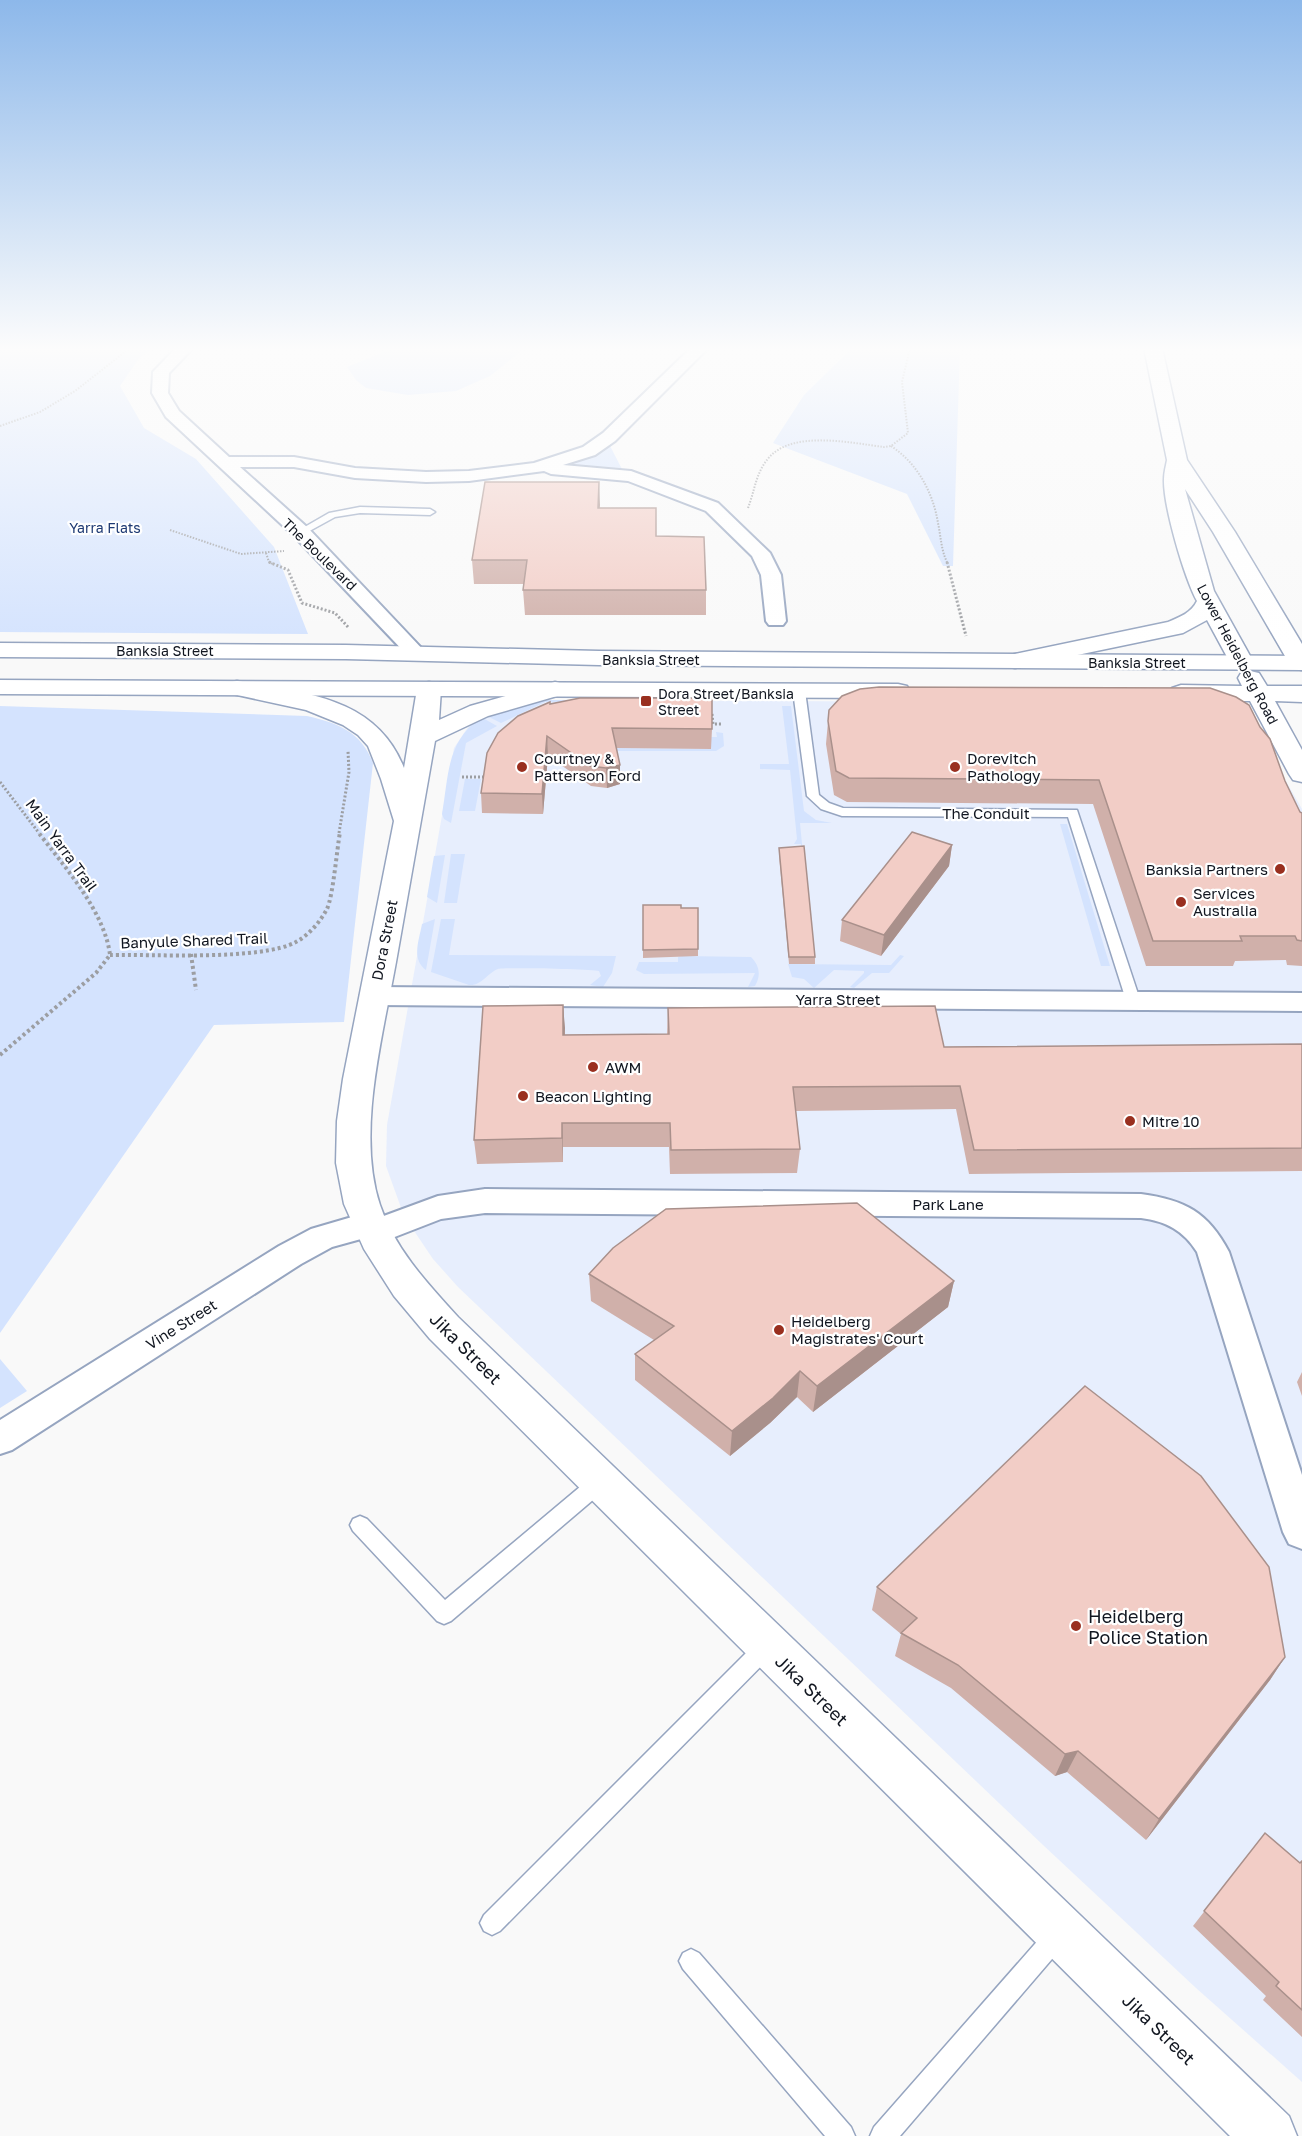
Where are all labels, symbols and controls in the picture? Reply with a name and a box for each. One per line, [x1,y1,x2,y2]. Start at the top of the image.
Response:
street label: The Boulevard [279,514,361,594]
park label: Yarra Flats [69,519,141,536]
street label: Lower Heidelberg Road [1194,581,1282,727]
street label: Banksia Street [116,642,214,659]
street label: Banksia Street [602,651,700,668]
street label: Banksia Street [1088,654,1186,671]
place label: Dora Street/Banksia Street [658,685,794,718]
marker: Dora Street/Banksia Street [639,694,653,708]
place label: Courtney & Patterson Ford [534,749,641,784]
place label: Dorevitch Pathology [967,749,1041,784]
marker: Courtney & Patterson Ford [515,760,529,774]
marker: Dorevitch Pathology [948,760,962,774]
street label: Main Yarra Trail [22,795,102,895]
street label: The Conduit [942,804,1030,822]
place label: Banksia Partners [1146,860,1268,878]
marker: Banksia Partners [1273,862,1287,876]
place label: Services Australia [1193,884,1257,919]
marker: Services Australia [1174,895,1188,909]
street label: Dora Street [367,898,401,982]
street label: Banyule Shared Trail [120,928,268,952]
street label: Yarra Street [795,990,881,1008]
place label: AWM [605,1058,641,1076]
marker: AWM [586,1060,600,1074]
place label: Beacon Lighting [535,1087,652,1105]
marker: Beacon Lighting [516,1089,530,1103]
place label: Mitre 10 [1142,1112,1200,1130]
marker: Mitre 10 [1123,1114,1137,1128]
street label: Park Lane [912,1195,984,1213]
street label: Vine Street [142,1295,220,1353]
street label: Jika Street [425,1307,507,1389]
place label: Heidelberg Magistrates' Court [791,1312,924,1347]
marker: Heidelberg Magistrates' Court [772,1323,786,1337]
place label: Heidelberg Police Station [1088,1605,1208,1648]
marker: Heidelberg Police Station [1069,1619,1083,1633]
street label: Jika Street [771,1650,853,1730]
street label: Jika Street [1118,1989,1200,2069]

